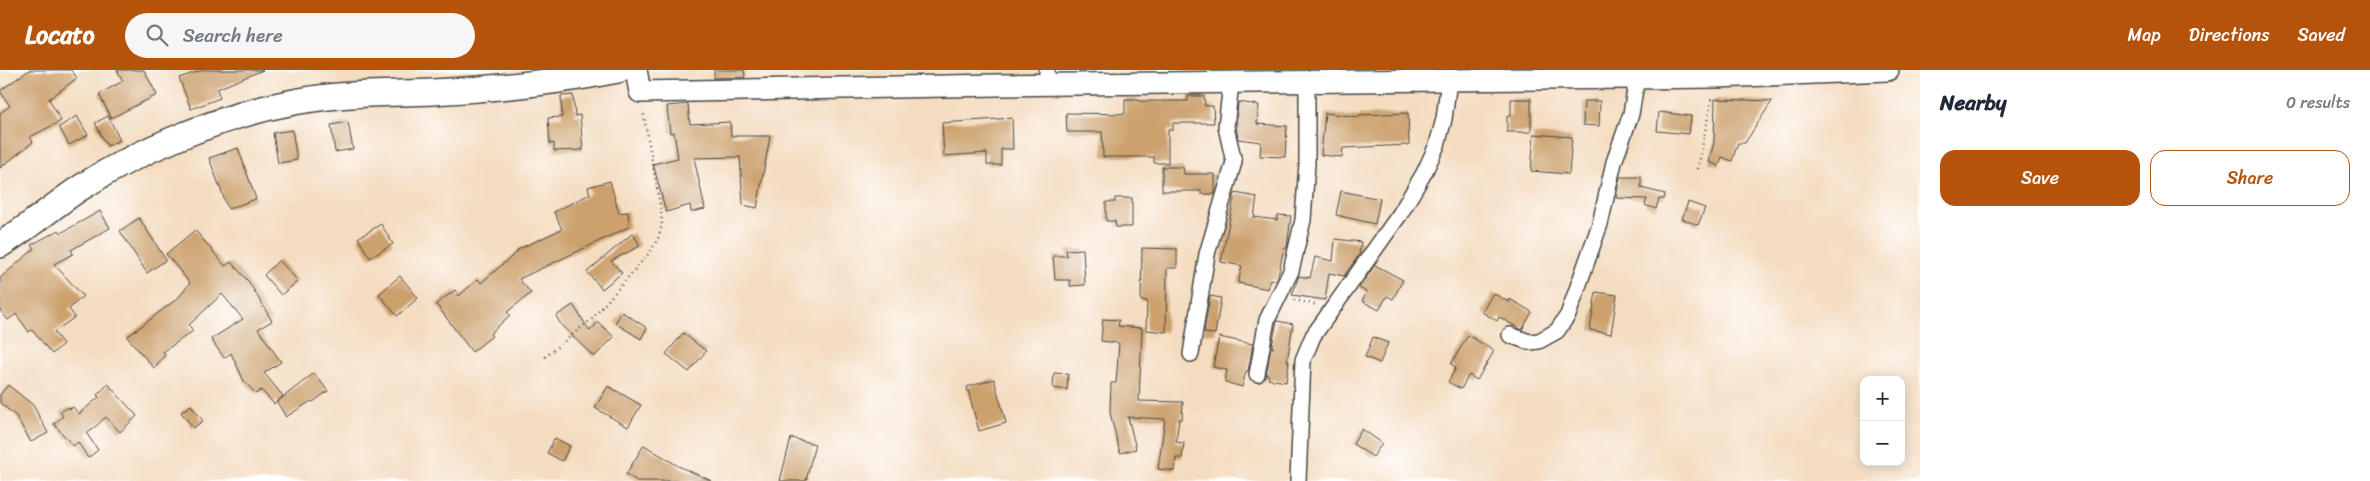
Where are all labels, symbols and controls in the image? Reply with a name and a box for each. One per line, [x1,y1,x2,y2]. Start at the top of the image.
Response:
search box [125,13,475,58]
text: Locato [25,14,95,56]
text: Search here [183,19,283,52]
text: Map [2128,19,2161,51]
text: Directions [2189,19,2270,51]
text: Saved [2298,19,2345,51]
icon: search [143,21,171,49]
text: Nearby [1940,84,2006,122]
text: 0 results [2286,88,2350,117]
button: Save [1940,150,2140,206]
button: Share [2150,150,2350,206]
map controls [1860,376,1905,466]
button: + [1860,376,1905,421]
button: − [1860,421,1905,466]

